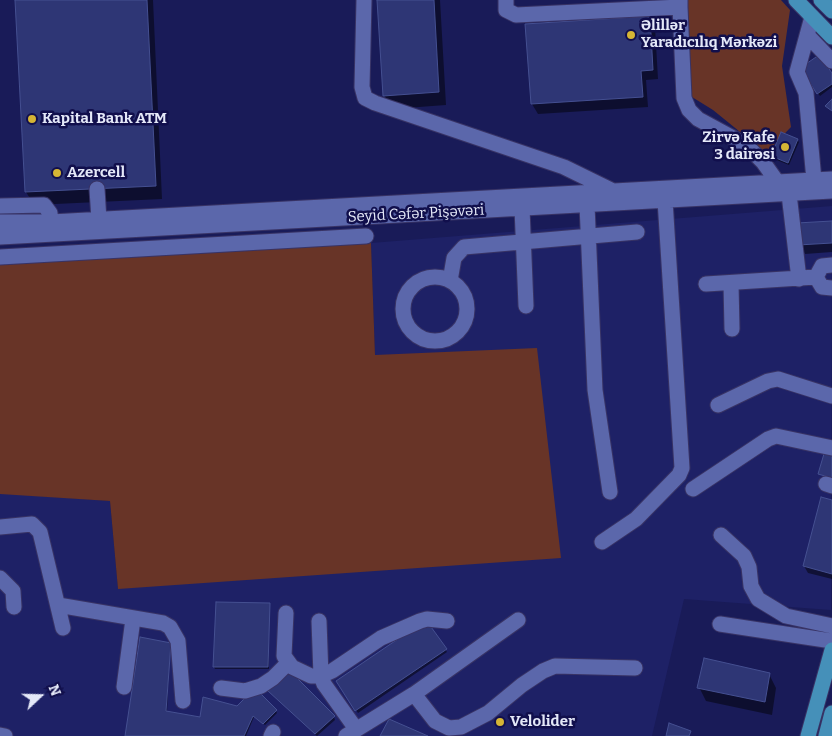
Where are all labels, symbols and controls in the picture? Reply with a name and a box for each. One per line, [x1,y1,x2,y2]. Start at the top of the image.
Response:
place label: Əlillər Yaradıcılıq Mərkəzi [641,17,777,52]
marker: Əlillər Yaradıcılıq Mərkəzi [625,29,637,41]
place label: Kapital Bank ATM [42,110,167,128]
marker: Kapital Bank ATM [26,113,38,125]
place label: Zirvə Kafe 3 dairəsi [702,129,775,164]
marker: Zirvə Kafe 3 dairəsi [779,141,791,153]
place label: Azercell [67,164,125,182]
marker: Azercell [51,167,63,179]
street label: Seyid Cəfər Pişəvəri [347,201,485,227]
north arrow [15,671,65,721]
text: N [45,682,64,699]
place label: Velolider [510,713,575,731]
marker: Velolider [494,716,506,728]

